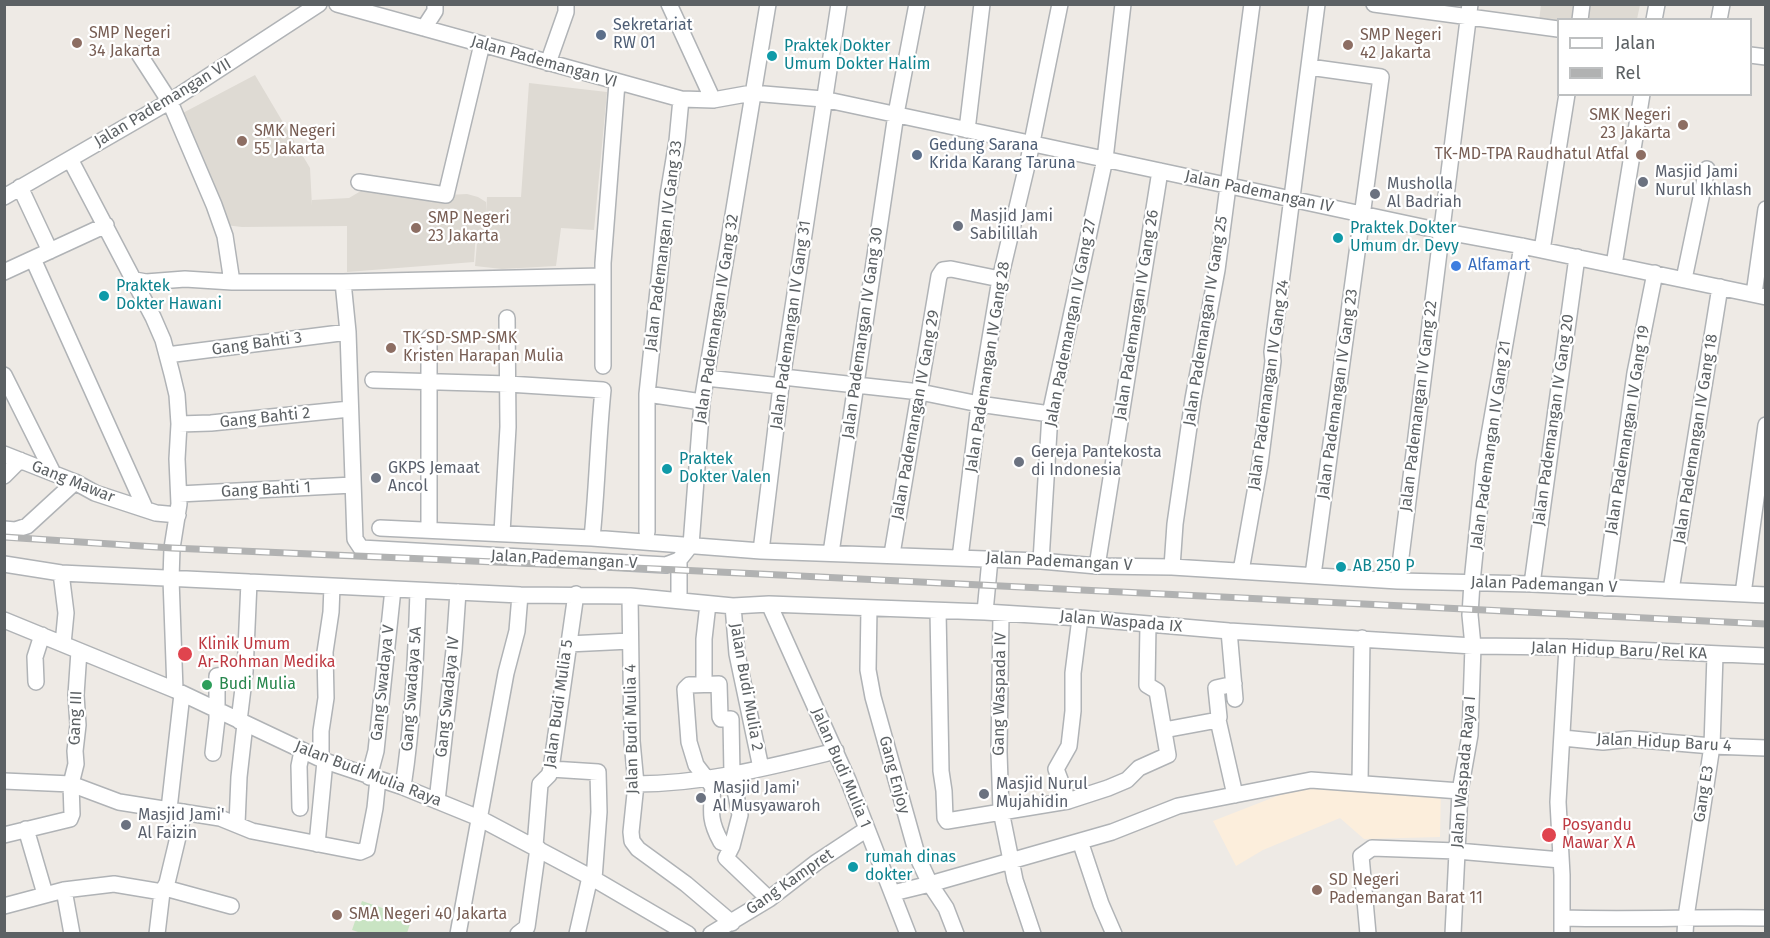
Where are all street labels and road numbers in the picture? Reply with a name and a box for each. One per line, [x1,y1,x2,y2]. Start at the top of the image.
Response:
street label: Jalan Pademangan VI [469,32,619,92]
street label: Jalan Pademangan VII [91,55,235,151]
street label: Jalan Pademangan IV Gang 33 [642,139,686,353]
street label: Jalan Pademangan IV [1183,167,1335,217]
street label: Jalan Pademangan IV Gang 26 [1111,208,1163,422]
street label: Jalan Pademangan IV Gang 32 [691,213,743,425]
street label: Jalan Pademangan IV Gang 25 [1180,215,1232,427]
street label: Jalan Pademangan IV Gang 27 [1041,217,1101,429]
street label: Jalan Pademangan IV Gang 31 [767,219,815,431]
street label: Jalan Pademangan IV Gang 30 [839,226,887,440]
street label: Jalan Pademangan IV Gang 28 [962,260,1014,474]
street label: Jalan Pademangan IV Gang 24 [1245,278,1293,492]
street label: Jalan Pademangan IV Gang 23 [1314,288,1362,500]
street label: Jalan Pademangan IV Gang 22 [1397,299,1441,513]
street label: Jalan Pademangan IV Gang 29 [888,309,944,521]
street label: Jalan Pademangan IV Gang 20 [1530,313,1578,527]
street label: Jalan Pademangan IV Gang 19 [1602,324,1654,536]
street label: Gang Bahti 3 [211,328,303,360]
street label: Jalan Pademangan IV Gang 18 [1670,333,1722,545]
street label: Jalan Pademangan IV Gang 21 [1467,339,1515,551]
street label: Gang Bahti 2 [219,404,311,432]
street label: Gang Mawar [29,457,117,507]
street label: Gang Bahti 1 [221,478,311,502]
street label: Jalan Pademangan V [490,547,638,573]
street label: Jalan Pademangan V [985,549,1133,575]
street label: Jalan Pademangan V [1470,573,1618,597]
street label: Jalan Waspada IX [1059,607,1183,637]
street label: Jalan Budi Mulia 2 [725,622,767,752]
street label: Gang Swadaya V [367,624,399,742]
street label: Gang Swadaya 5A [398,626,426,752]
street label: Gang Waspada IV [989,632,1011,756]
street label: Gang Swadaya IV [432,636,464,758]
street label: Jalan Budi Mulia 5 [540,638,578,770]
street label: Jalan Hidup Baru/Rel KA [1531,638,1707,664]
street label: Jalan Budi Mulia 4 [621,664,643,794]
street label: Gang III [65,690,87,746]
street label: Jalan Waspada Raya I [1448,695,1480,849]
street label: Jalan Budi Mulia 1 [807,705,875,831]
street label: Jalan Hidup Baru 4 [1596,730,1732,756]
street label: Gang Enjoy [874,734,914,816]
street label: Jalan Budi Mulia Raya [292,737,444,811]
street label: Gang E3 [1690,764,1718,824]
street label: Gang Kampret [743,845,837,919]

